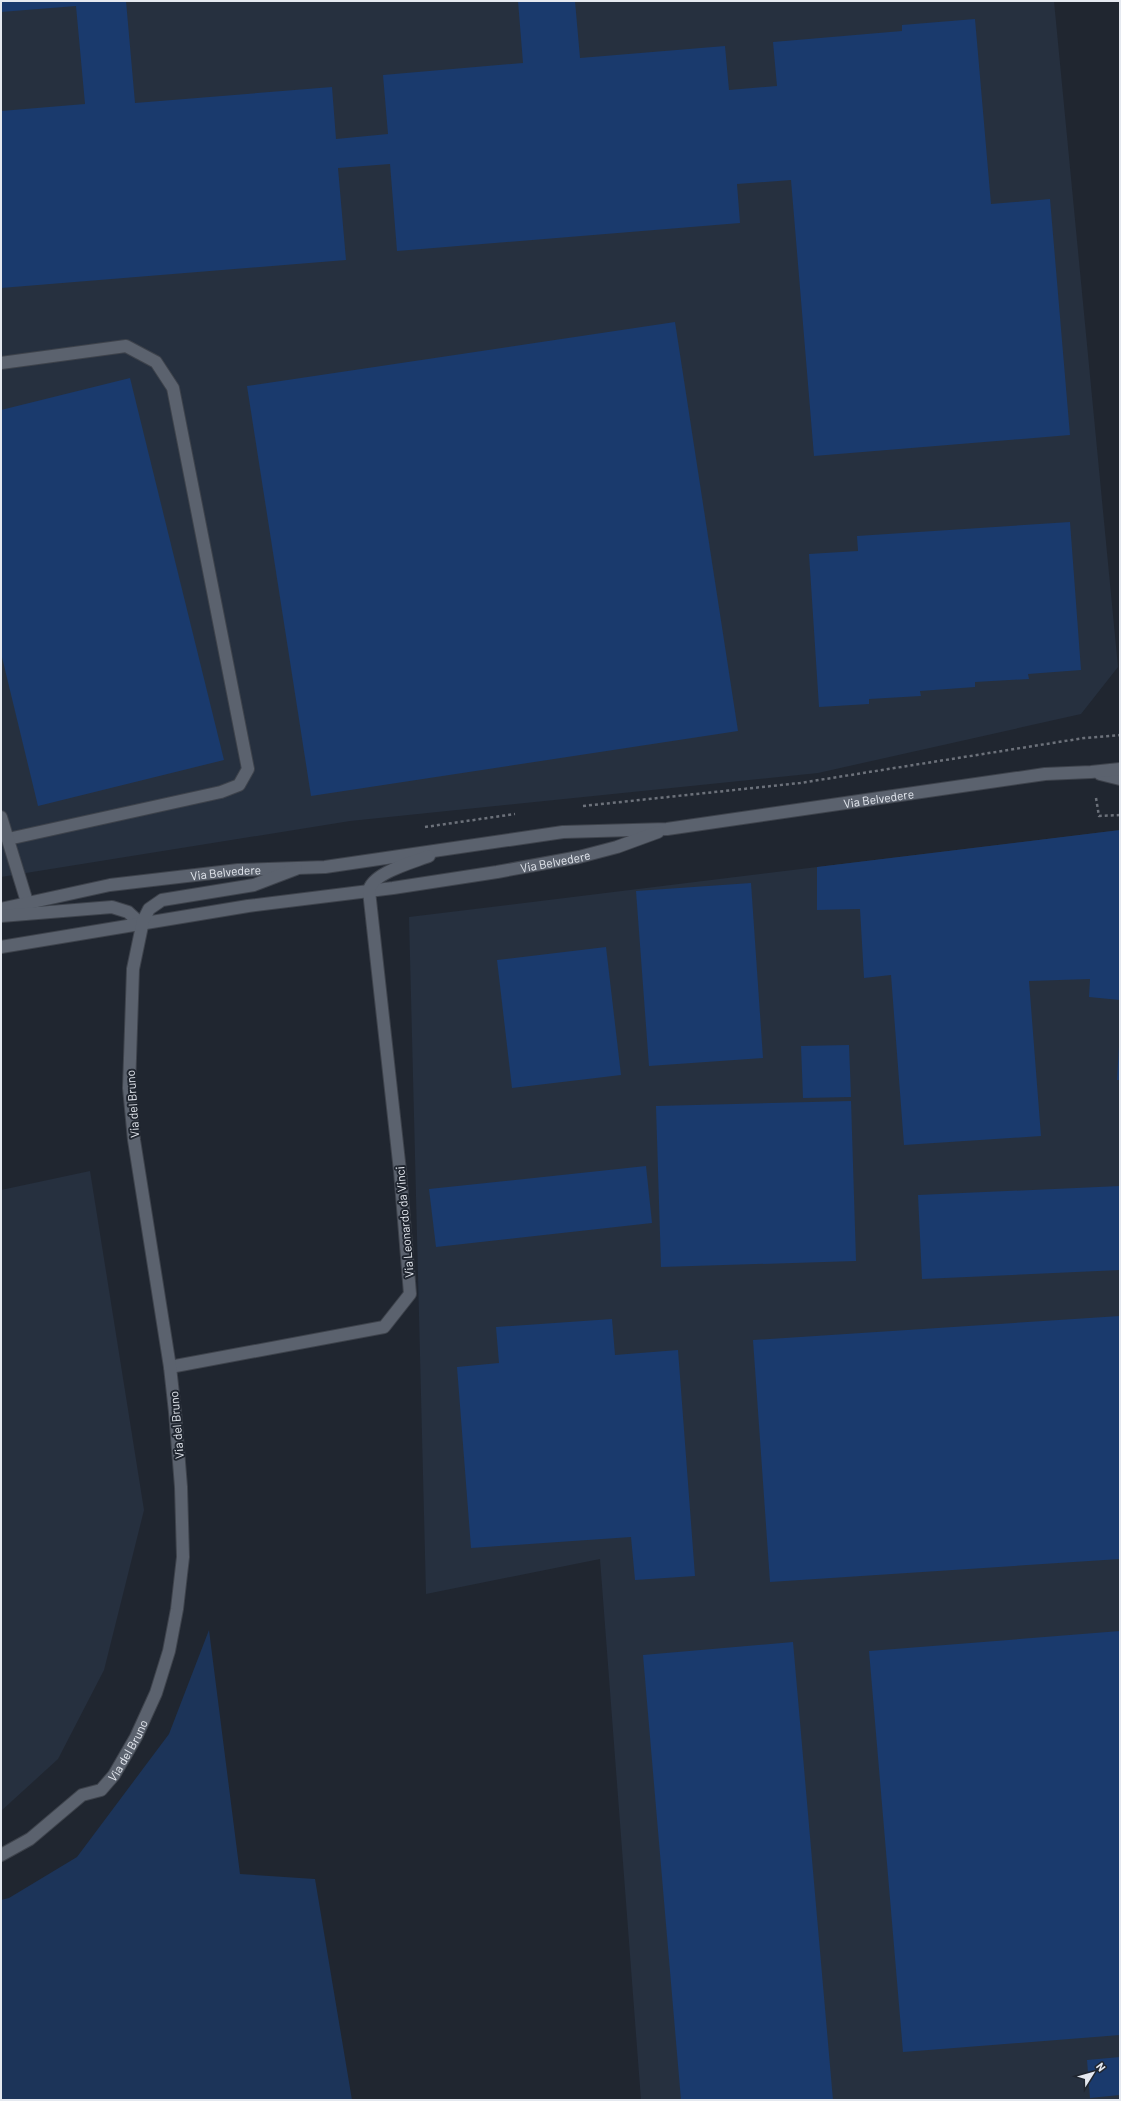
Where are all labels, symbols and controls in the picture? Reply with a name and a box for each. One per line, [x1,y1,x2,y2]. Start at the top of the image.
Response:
street label: Via Belvedere [842,786,915,810]
street label: Via Belvedere [519,847,592,875]
street label: Via Belvedere [190,862,261,883]
street label: Via del Bruno [123,1070,141,1138]
street label: Via Leonardo da Vinci [392,1166,416,1278]
street label: Via del Bruno [166,1391,186,1459]
street label: Via del Bruno [105,1717,150,1784]
north arrow [1073,2053,1113,2093]
text: N [1094,2060,1109,2074]

